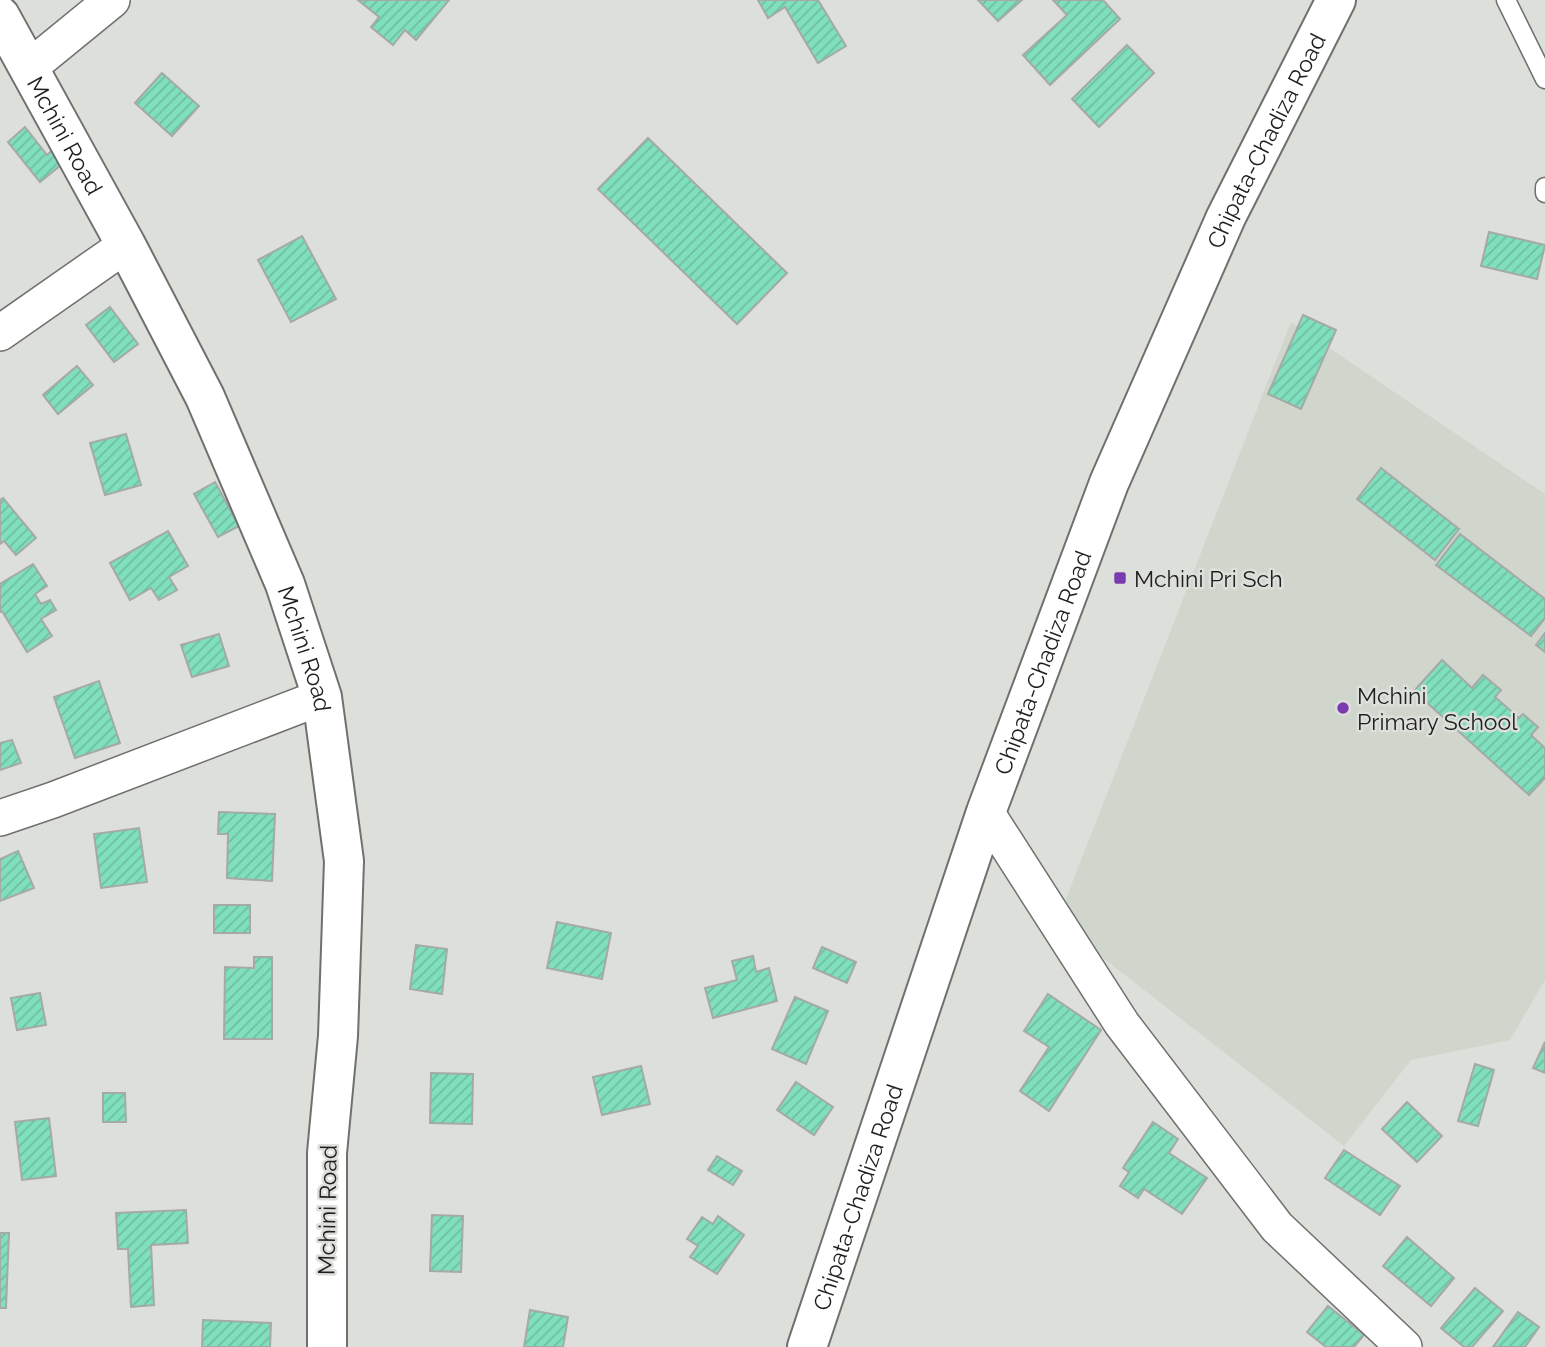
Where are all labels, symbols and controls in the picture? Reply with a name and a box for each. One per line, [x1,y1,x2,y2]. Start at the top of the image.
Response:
street label: Chipata-Chadiza Road [1201,29,1330,252]
street label: Mchini Road [22,71,109,199]
street label: Chipata-Chadiza Road [988,547,1096,778]
place label: Mchini Pri Sch [1134,565,1283,592]
marker: Mchini Pri Sch [1112,570,1128,586]
street label: Mchini Road [273,582,337,713]
place label: Mchini Primary School [1357,682,1518,735]
marker: Mchini Primary School [1335,700,1351,716]
street label: Chipata-Chadiza Road [807,1081,908,1314]
street label: Mchini Road [312,1145,342,1275]

